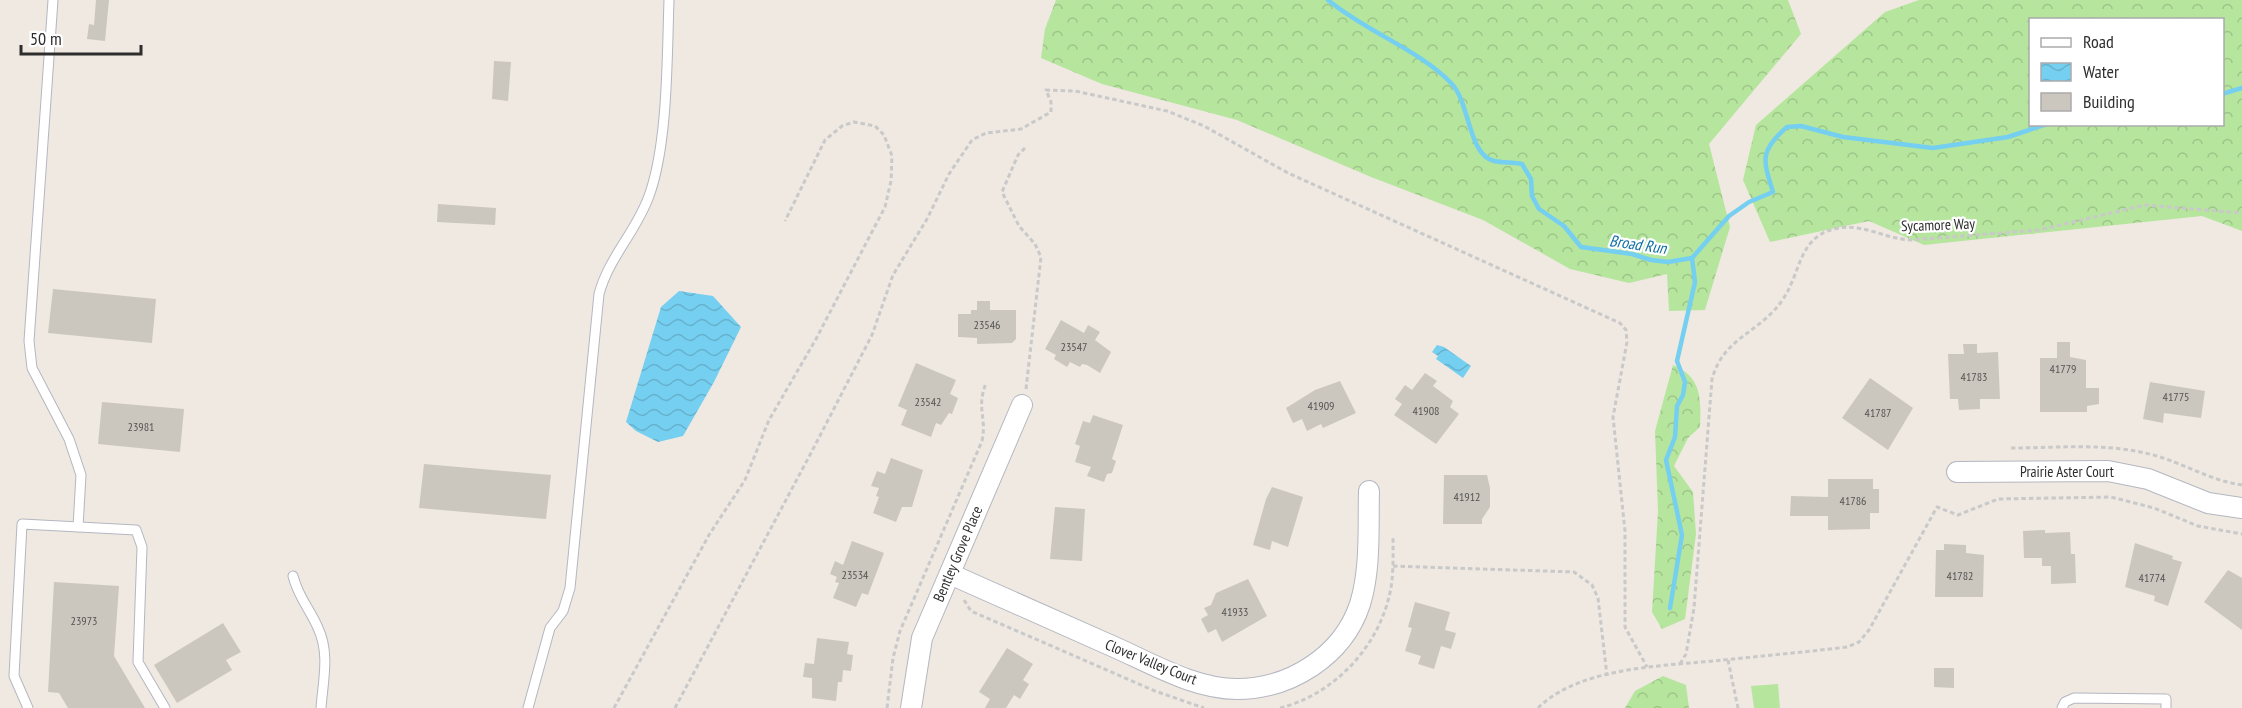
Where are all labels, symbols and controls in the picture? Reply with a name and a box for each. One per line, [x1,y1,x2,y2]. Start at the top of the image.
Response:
scale bar [21,18,141,56]
legend [2029,18,2224,126]
text: 50 m [30,27,62,50]
text: Road [2083,30,2114,53]
text: Water [2083,60,2119,83]
text: Building [2083,90,2135,113]
street label: Sycamore Way [1901,214,1976,235]
water label: Broad Run [1608,230,1669,258]
house number: 23546 [973,317,1001,332]
house number: 23547 [1060,339,1088,354]
house number: 41779 [2049,361,2077,376]
house number: 41783 [1960,369,1988,384]
house number: 41775 [2162,389,2190,404]
house number: 23542 [914,394,942,409]
house number: 41909 [1307,398,1335,413]
house number: 41908 [1412,403,1440,418]
house number: 41787 [1864,405,1892,420]
house number: 23981 [127,419,155,434]
street label: Prairie Aster Court [2020,462,2114,481]
house number: 41912 [1453,489,1481,504]
house number: 41786 [1839,493,1867,508]
street label: Bentley Grove Place [929,503,986,605]
house number: 23534 [841,567,869,582]
house number: 41782 [1946,568,1974,583]
house number: 41774 [2138,570,2166,585]
house number: 41933 [1221,604,1249,619]
house number: 23973 [70,613,98,628]
street label: Clover Valley Court [1103,634,1200,689]

